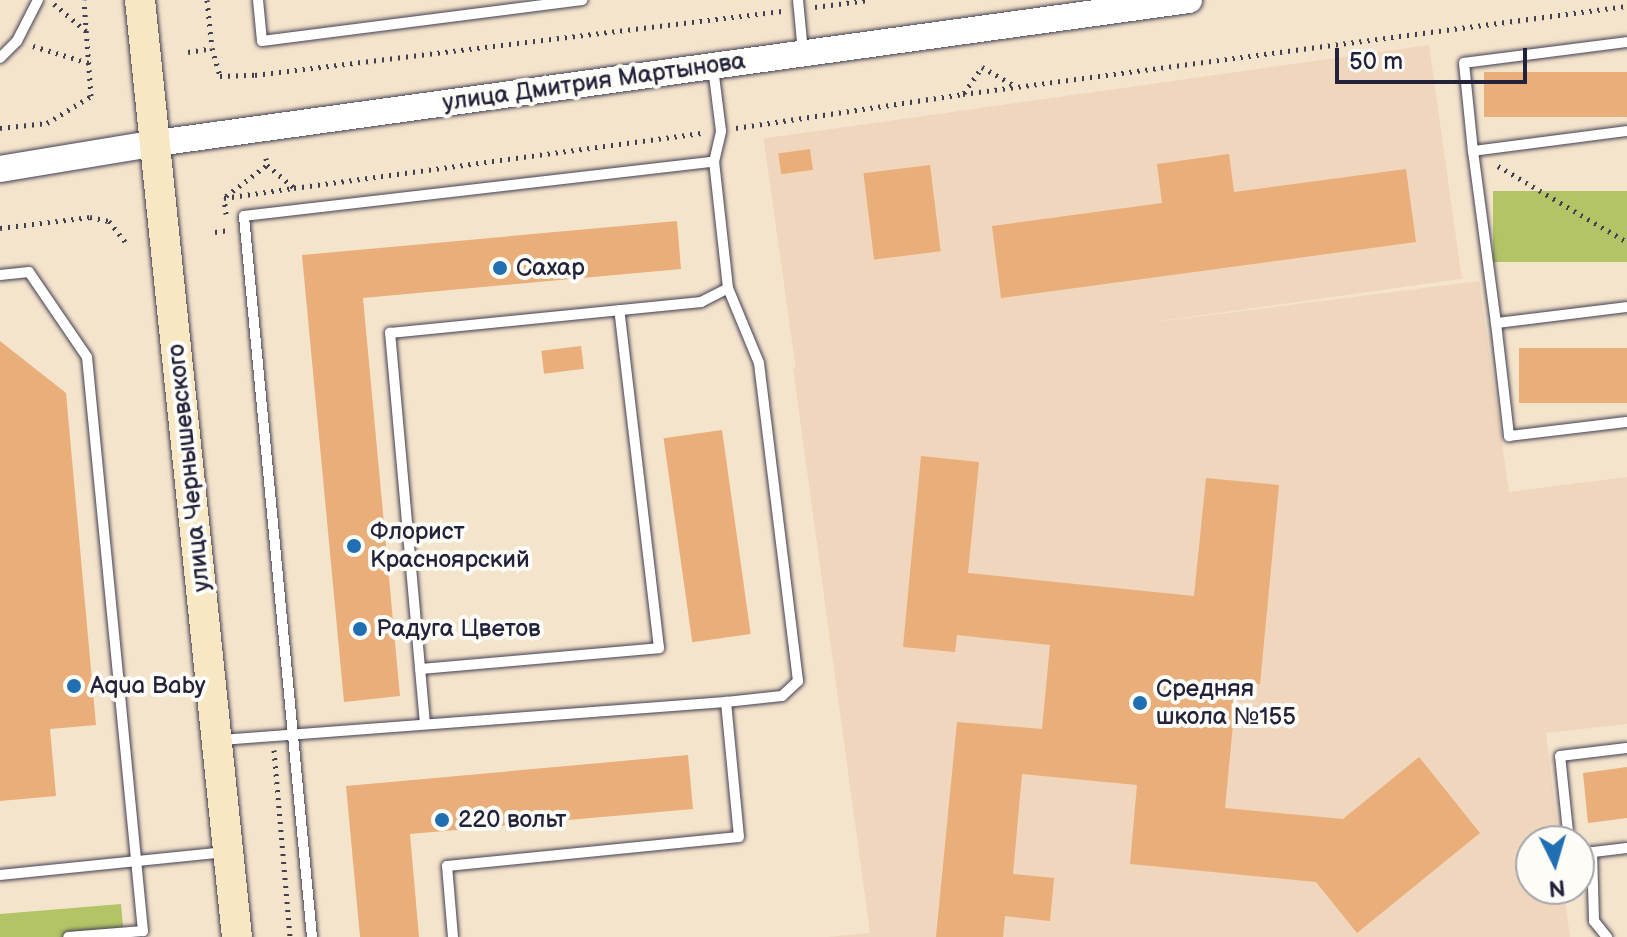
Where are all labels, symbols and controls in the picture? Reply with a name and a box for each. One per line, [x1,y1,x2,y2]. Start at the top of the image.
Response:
scale bar [1339,32,1531,82]
street label: улица Дмитрия Мартынова [441,46,747,118]
text: 50 m [1349,47,1403,76]
place label: Сахар [516,254,585,282]
marker: Сахар [491,259,509,277]
street label: улица Чернышевского [162,343,216,593]
place label: Флорист Красноярский [370,518,530,574]
marker: Флорист Красноярский [345,537,363,555]
place label: Радуга Цветов [376,615,541,643]
marker: Радуга Цветов [351,620,369,638]
place label: Aqua Baby [90,672,206,700]
place label: Средняя школа №155 [1156,675,1296,731]
marker: Aqua Baby [65,677,83,695]
marker: Средняя школа №155 [1131,694,1149,712]
place label: 220 вольт [458,806,566,834]
marker: 220 вольт [433,811,451,829]
north arrow [1515,825,1595,905]
text: N [1548,873,1566,902]

